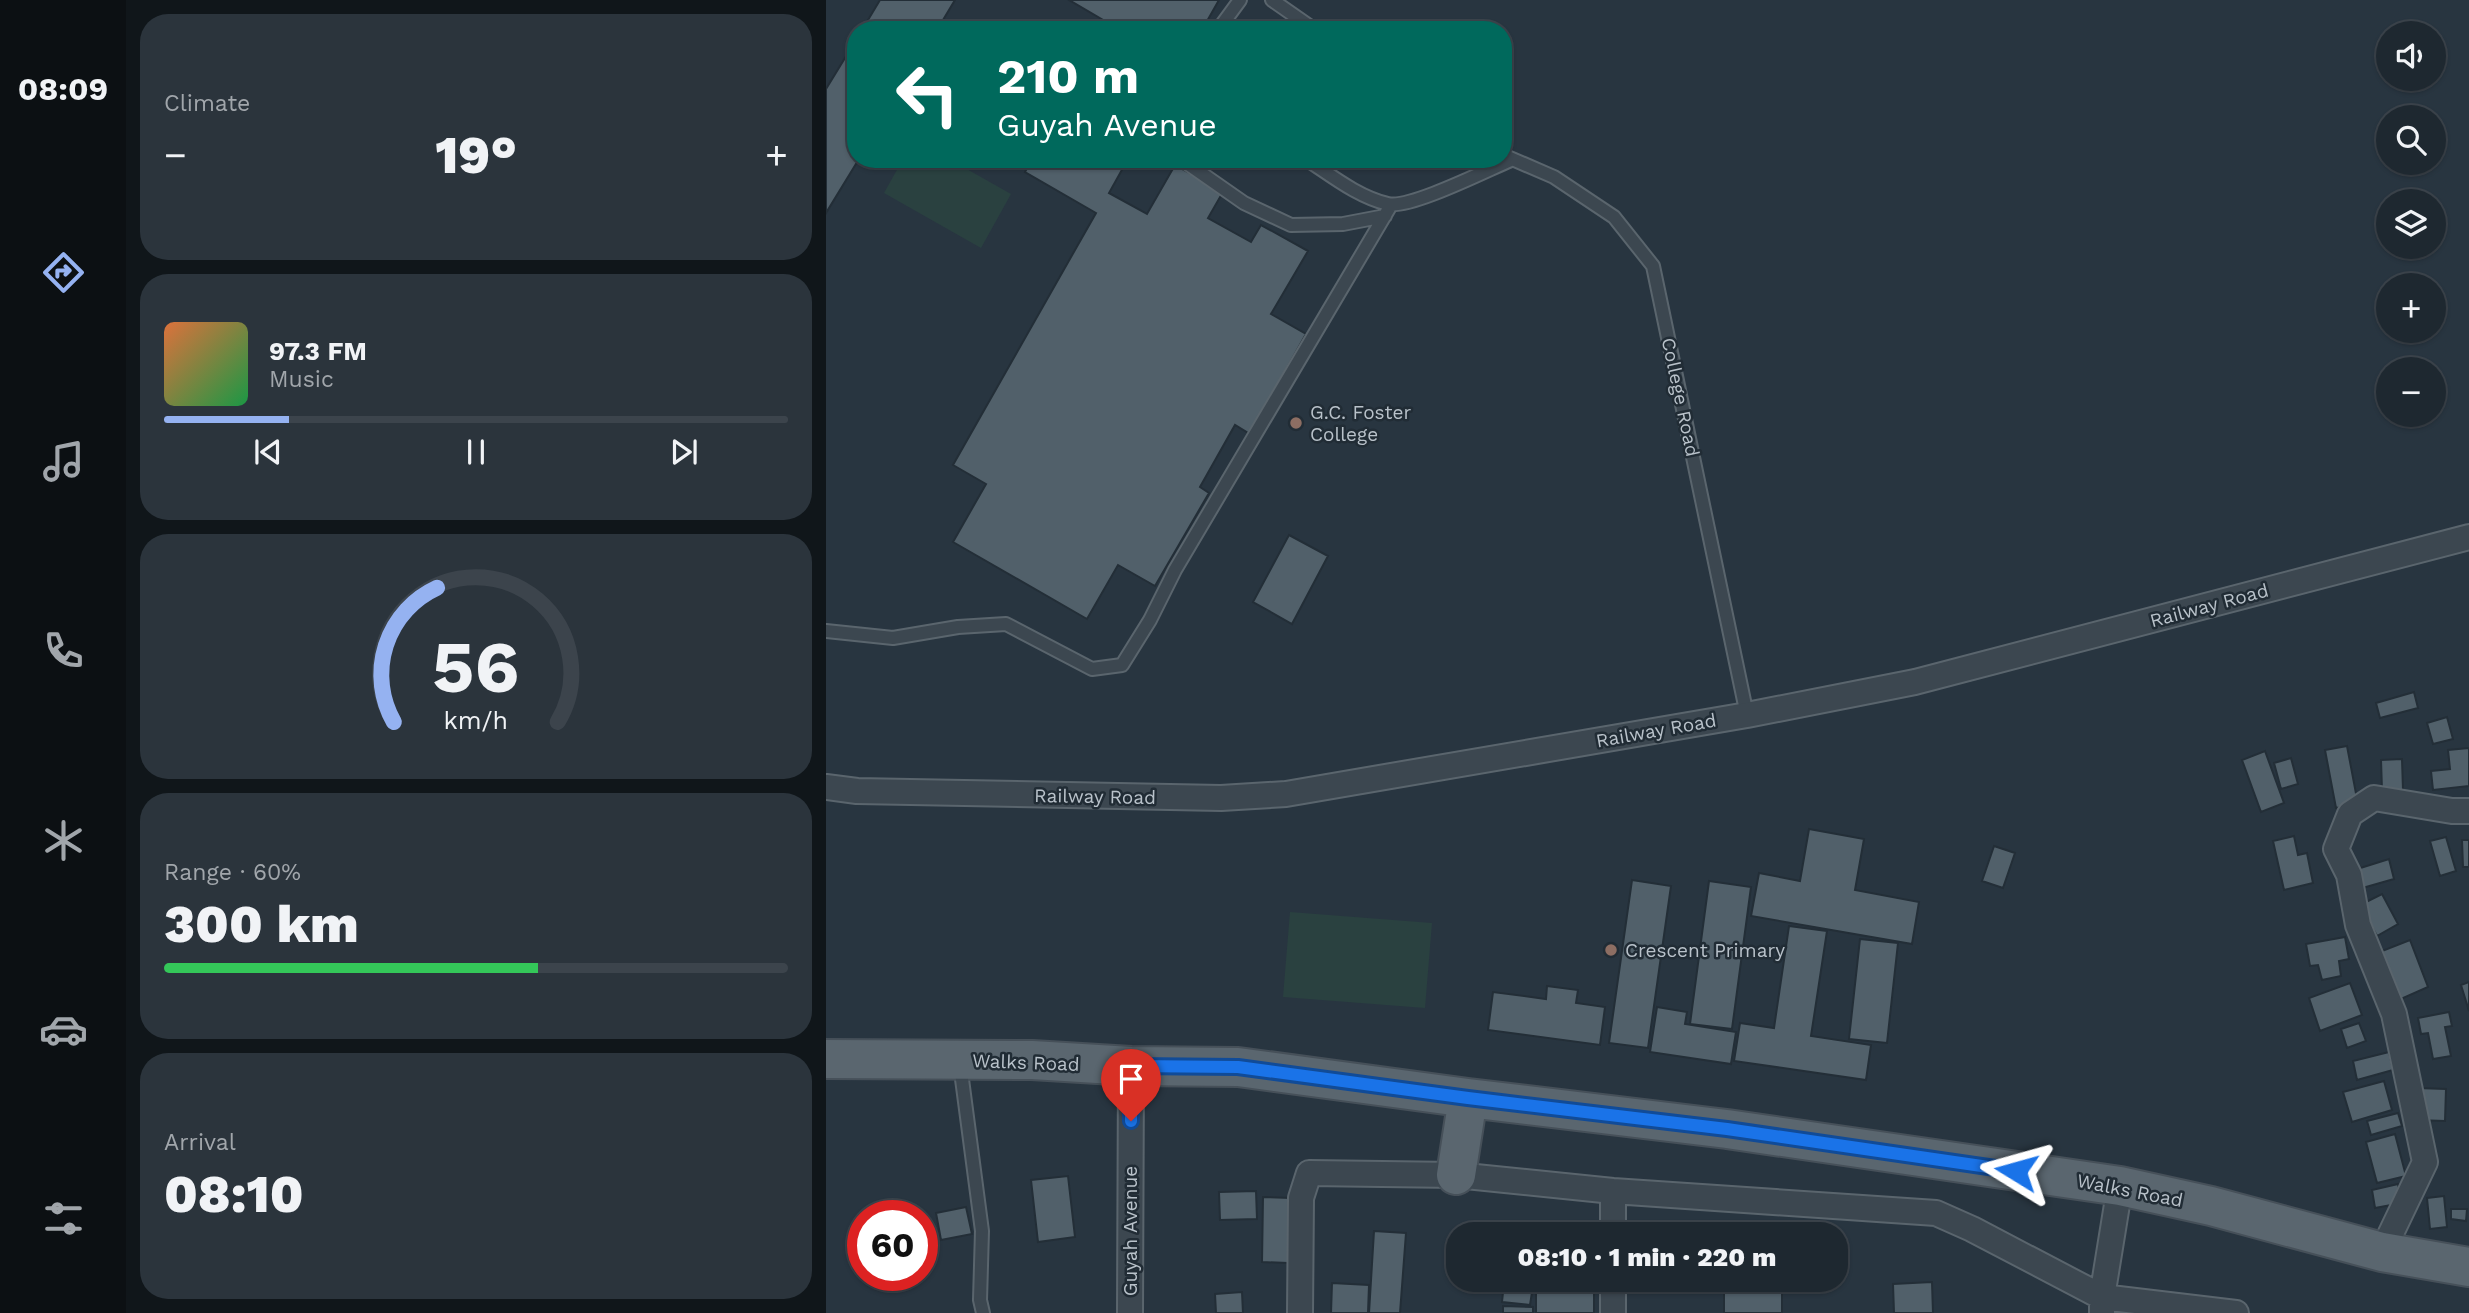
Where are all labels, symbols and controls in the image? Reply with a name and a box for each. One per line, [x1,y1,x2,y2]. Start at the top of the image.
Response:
map controls [2376,21,2446,427]
button: sound [2376,21,2446,91]
text: 210 m [997,47,1139,105]
icon: left [882,49,973,140]
text: 08:09 [18,70,108,108]
text: Climate [164,90,250,117]
button: search [2376,105,2446,175]
text: Guyah Avenue [997,106,1217,144]
text: 19° [435,125,517,186]
text: − [164,133,187,177]
text: + [765,133,788,177]
button: layers [2376,189,2446,259]
icon: directions [39,248,88,297]
button: + [2376,273,2446,343]
text: 97.3 FM [269,336,367,366]
street label: College Road [1657,336,1704,459]
button: − [2376,357,2446,427]
text: Music [269,366,334,393]
place label: G.C. Foster College [1310,401,1411,446]
marker: G.C. Foster College [1288,415,1304,431]
icon: previous [249,433,287,471]
icon: pause [457,433,495,471]
icon: next [665,433,703,471]
icon: music [39,437,88,486]
street label: Railway Road [2147,579,2271,632]
text: 56 [432,625,520,711]
icon: phone [39,626,88,675]
text: km/h [444,706,508,735]
street label: Railway Road [1594,709,1718,752]
street label: Railway Road [1034,784,1156,809]
icon: climate [39,816,88,865]
text: Range · 60% [164,859,301,886]
text: 300 km [164,894,359,955]
place label: Crescent Primary [1625,939,1785,962]
marker: Crescent Primary [1603,942,1619,958]
icon: car [39,1005,88,1054]
street label: Walks Road [972,1049,1080,1076]
pin [1101,1049,1161,1121]
icon: arrive [1112,1060,1150,1098]
text: Arrival [164,1129,236,1156]
position arrow [1979,1134,2053,1208]
text: 08:10 [164,1164,304,1225]
street label: Guyah Avenue [1119,1166,1142,1296]
street label: Walks Road [2075,1169,2185,1212]
icon: filters [39,1194,88,1243]
speed limit sign: 60 [847,1200,938,1291]
text: 08:10 · 1 min · 220 m [1518,1242,1776,1272]

